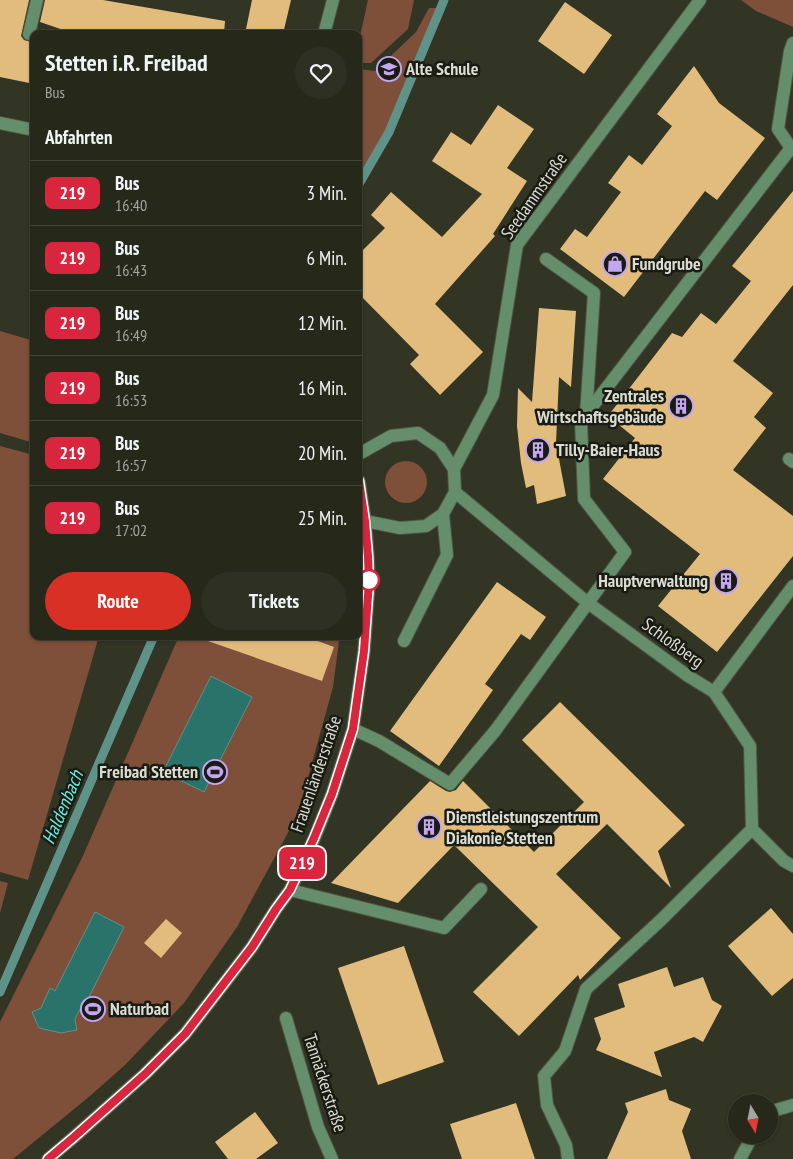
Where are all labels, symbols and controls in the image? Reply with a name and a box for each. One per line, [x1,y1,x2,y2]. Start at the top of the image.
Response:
text: Stetten i.R. Freibad [45,47,208,78]
button: heart [295,47,347,99]
school or university icon: Alte Schule [376,56,402,82]
place label: Alte Schule [405,57,479,80]
text: Bus [45,82,65,102]
text: Abfahrten [45,125,112,149]
street label: Seedammstraße [495,148,572,243]
text: Bus [115,171,139,195]
text: 219 [60,181,85,204]
text: 3 Min. [306,181,347,205]
text: 16:40 [115,195,147,215]
text: Bus [115,236,139,260]
text: 219 [60,246,85,269]
text: 6 Min. [306,246,347,270]
shop icon: Fundgrube [602,251,628,277]
place label: Fundgrube [632,252,701,275]
text: 16:43 [115,260,147,280]
text: Bus [115,301,139,325]
text: 219 [60,311,85,334]
text: 12 Min. [298,311,347,335]
text: 16:49 [115,325,147,345]
text: Bus [115,366,139,390]
text: 219 [60,376,85,399]
text: 16 Min. [298,376,347,400]
place label: Zentrales Wirtschaftsgebäude [536,384,664,428]
text: 16:53 [115,390,147,410]
building icon: Zentrales Wirtschaftsgebäude [668,393,694,419]
text: Bus [115,431,139,455]
building icon: Tilly-Baier-Haus [525,437,551,463]
place label: Tilly-Baier-Haus [556,438,660,461]
text: 219 [60,441,85,464]
text: 20 Min. [298,441,347,465]
text: 16:57 [115,455,147,475]
text: Bus [115,496,139,520]
text: 219 [60,506,85,529]
text: 25 Min. [298,506,347,530]
text: 17:02 [115,520,147,540]
building icon: Hauptverwaltung [713,568,739,594]
unlabelled marker [358,569,380,591]
place label: Hauptverwaltung [598,569,708,592]
button: Route [45,572,191,630]
button: Tickets [201,572,347,630]
street label: Schloßberg [638,612,709,673]
street label: Frauenländerstraße [285,713,346,835]
sports icon: Freibad Stetten [202,759,228,785]
place label: Freibad Stetten [99,760,198,783]
water label: Haldenbach [36,765,89,847]
place label: Dienstleistungszentrum Diakonie Stetten [446,805,598,849]
building icon: Dienstleistungszentrum Diakonie Stetten [416,814,442,840]
line badge: 219 [273,847,331,879]
text: 219 [289,851,315,874]
sports icon: Naturbad [80,996,106,1022]
place label: Naturbad [110,997,169,1020]
street label: Tannäckerstraße [299,1031,352,1135]
north arrow [728,1094,778,1144]
map controls [728,1094,778,1144]

